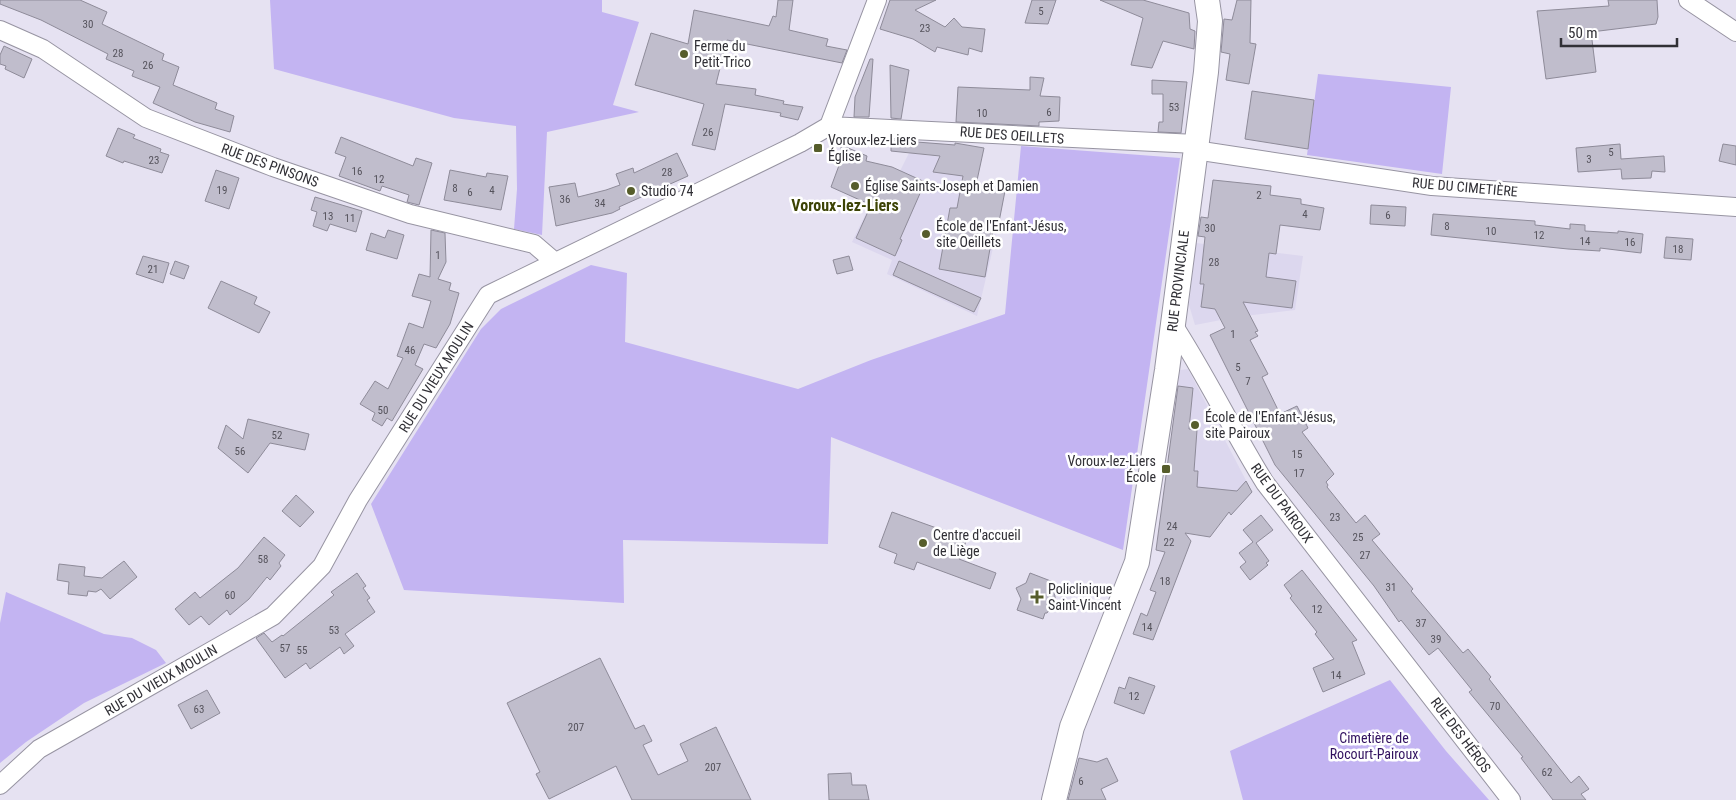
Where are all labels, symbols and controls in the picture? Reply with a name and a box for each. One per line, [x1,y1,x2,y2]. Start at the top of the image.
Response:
house number: 5 [1038,5,1044,18]
scale bar [1561,15,1677,47]
house number: 30 [83,18,93,31]
house number: 23 [920,22,930,35]
text: 50 m [1568,24,1598,42]
place label: Ferme du Petit-Trico [694,38,751,70]
house number: 28 [113,47,123,60]
marker: Ferme du Petit-Trico [678,48,690,60]
house number: 26 [143,59,153,72]
house number: 53 [1169,101,1179,114]
house number: 6 [1046,106,1052,119]
house number: 10 [977,107,987,120]
street label: RUE DES OEILLETS [959,123,1065,147]
house number: 26 [703,126,713,139]
place label: Voroux-lez-Liers Église [828,132,917,164]
street label: RUE DES PINSONS [219,140,321,190]
marker: Voroux-lez-Liers Église [812,142,824,154]
house number: 5 [1608,146,1614,159]
house number: 3 [1586,153,1592,166]
house number: 23 [149,154,159,167]
house number: 16 [352,165,362,178]
house number: 28 [662,166,672,179]
house number: 12 [374,173,384,186]
street label: RUE DU CIMETIÈRE [1412,173,1519,200]
place label: Église Saints-Joseph et Damien [865,177,1039,194]
marker: Église Saints-Joseph et Damien [849,180,861,192]
house number: 8 [452,182,458,195]
place label: Studio 74 [641,183,693,199]
house number: 19 [217,184,227,197]
house number: 4 [489,184,495,197]
marker: Studio 74 [625,185,637,197]
house number: 6 [467,186,473,199]
house number: 2 [1256,189,1262,202]
house number: 36 [560,193,570,206]
district label: Voroux-lez-Liers [791,196,899,215]
house number: 34 [595,197,606,210]
house number: 4 [1302,208,1308,221]
house number: 6 [1385,209,1391,222]
house number: 13 [323,210,333,223]
house number: 11 [345,212,355,225]
place label: École de l'Enfant-Jésus, site Oeillets [936,217,1067,250]
house number: 8 [1444,220,1450,233]
house number: 30 [1205,222,1215,235]
house number: 10 [1486,225,1496,238]
marker: École de l'Enfant-Jésus, site Oeillets [920,228,932,240]
street label: RUE PROVINCIALE [1164,229,1192,333]
house number: 12 [1534,229,1544,242]
house number: 14 [1580,235,1591,248]
house number: 16 [1625,236,1635,249]
house number: 18 [1673,243,1683,256]
house number: 1 [435,249,441,262]
house number: 28 [1209,256,1219,269]
house number: 21 [148,263,158,276]
street label: RUE DU VIEUX MOULIN [395,319,477,435]
house number: 1 [1230,328,1236,341]
house number: 46 [405,344,415,357]
house number: 5 [1235,361,1241,374]
house number: 7 [1245,375,1251,388]
house number: 50 [378,404,388,417]
place label: École de l'Enfant-Jésus, site Pairoux [1205,408,1336,441]
marker: École de l'Enfant-Jésus, site Pairoux [1189,419,1201,431]
house number: 52 [272,429,282,442]
house number: 56 [235,445,245,458]
house number: 15 [1292,448,1302,461]
place label: Voroux-lez-Liers École [1067,453,1156,485]
street label: RUE DU PAIROUX [1248,460,1316,546]
marker: Voroux-lez-Liers École [1160,463,1172,475]
house number: 17 [1294,467,1304,480]
house number: 23 [1330,511,1340,524]
house number: 24 [1167,520,1178,533]
place label: Centre d'accueil de Liège [933,527,1021,559]
house number: 25 [1353,531,1363,544]
house number: 22 [1164,536,1174,549]
marker: Centre d'accueil de Liège [917,537,929,549]
house number: 27 [1360,549,1370,562]
house number: 58 [258,553,268,566]
house number: 18 [1160,575,1170,588]
place label: Policlinique Saint-Vincent [1048,581,1121,613]
house number: 31 [1386,581,1396,594]
house number: 60 [225,589,235,602]
marker: Policlinique Saint-Vincent [1030,590,1044,604]
house number: 12 [1312,603,1322,616]
house number: 37 [1416,617,1426,630]
house number: 14 [1142,621,1153,634]
house number: 53 [329,624,339,637]
house number: 39 [1431,633,1441,646]
street label: RUE DU VIEUX MOULIN [102,641,220,719]
house number: 57 [280,642,290,655]
house number: 55 [297,644,307,657]
house number: 14 [1331,669,1342,682]
house number: 12 [1129,690,1139,703]
street label: RUE DES HÉROS [1428,694,1495,776]
house number: 70 [1490,700,1500,713]
house number: 63 [194,703,204,716]
house number: 207 [568,721,584,734]
park label: Cimetière de Rocourt-Pairoux [1330,730,1418,762]
house number: 207 [705,761,721,774]
house number: 62 [1542,766,1552,779]
house number: 6 [1078,775,1084,788]

